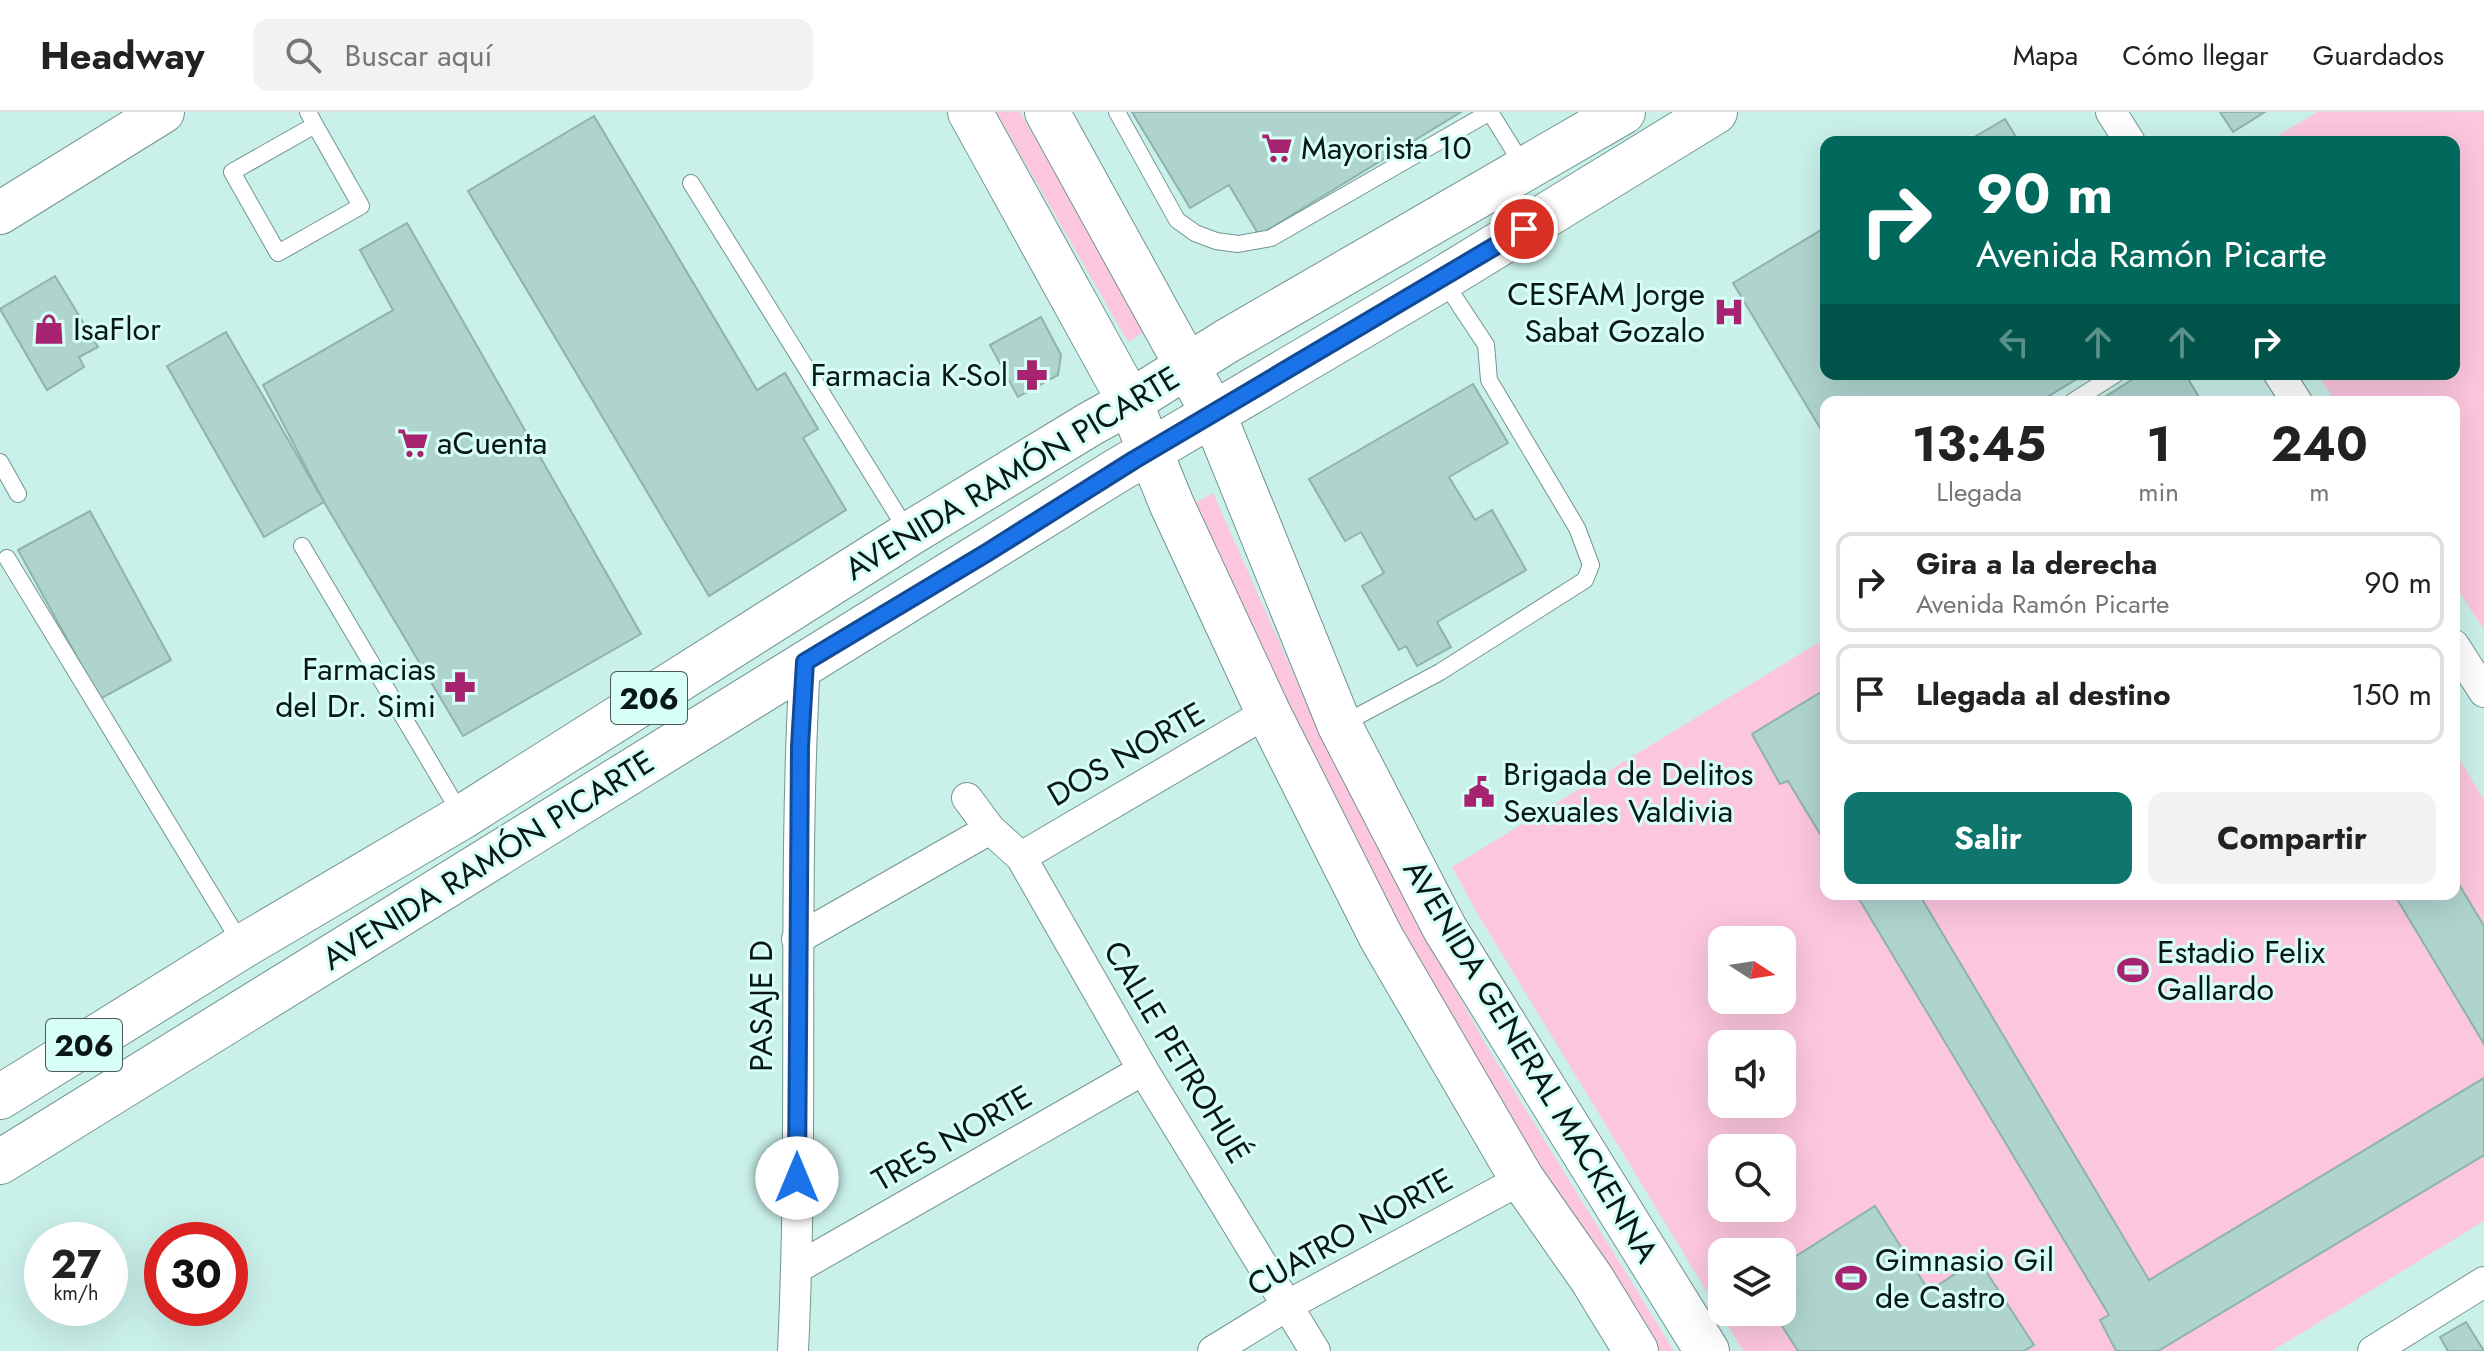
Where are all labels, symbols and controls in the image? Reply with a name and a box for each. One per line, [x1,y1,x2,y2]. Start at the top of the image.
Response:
search box [253,19,813,91]
text: Headway [40,28,205,83]
icon: search [281,33,325,77]
text: Buscar aquí [345,34,492,77]
text: Mapa [2013,35,2078,76]
text: Cómo llegar [2122,35,2269,76]
text: Guardados [2313,35,2444,76]
place label: Mayorista 10 [1301,125,1472,171]
supermarket icon: Mayorista 10 [1260,131,1294,165]
text: 90 m [1976,153,2113,234]
icon: right [1844,168,1948,272]
pin [1490,195,1558,263]
icon: arrive [1502,207,1546,251]
text: Avenida Ramón Picarte [1976,228,2327,280]
place label: CESFAM Jorge Sabat Gozalo [1507,271,1705,354]
hospital icon: CESFAM Jorge Sabat Gozalo [1712,295,1746,329]
place label: IsaFlor [73,306,161,352]
shop icon: IsaFlor [32,312,66,346]
icon: left [1992,320,2036,364]
icon: ahead [2076,320,2120,364]
icon: ahead [2160,320,2204,364]
icon: right [2244,320,2288,364]
place label: Farmacia K-Sol [810,352,1008,398]
street label: AVENIDA RAMÓN PICARTE [836,354,1188,592]
pharmacy icon: Farmacia K-Sol [1015,358,1049,392]
text: 13:45 [1912,410,2046,479]
text: 1 [2146,410,2171,479]
text: 240 [2271,410,2368,479]
place label: aCuenta [437,420,547,466]
supermarket icon: aCuenta [396,426,430,460]
text: Llegada [1936,473,2022,511]
text: min [2138,473,2179,511]
text: m [2309,473,2330,511]
text: Gira a la derecha [1916,542,2157,585]
icon: right [1848,560,1892,604]
text: 90 m [2364,561,2432,604]
text: Avenida Ramón Picarte [1916,585,2169,623]
place label: Farmacias del Dr. Simi [275,646,436,729]
pharmacy icon: Farmacias del Dr. Simi [443,670,477,704]
road number: 206 [611,672,687,724]
icon: arrive [1848,672,1892,716]
text: Llegada al destino [1916,673,2171,716]
text: 150 m [2351,673,2432,716]
street label: DOS NORTE [1039,690,1213,818]
street label: AVENIDA RAMÓN PICARTE [313,739,663,981]
place label: Brigada de Delitos Sexuales Valdivia [1503,751,1753,834]
public building icon: Brigada de Delitos Sexuales Valdivia [1462,775,1496,809]
button: Salir [1844,792,2132,884]
button: Compartir [2148,792,2436,884]
street label: AVENIDA GENERAL MACKENNA [1392,851,1670,1271]
north arrow [1708,926,1796,1014]
map controls [1708,926,1796,1326]
place label: Estadio Felix Gallardo [2157,929,2325,1012]
street label: CALLE PETROHUÉ [1092,932,1262,1172]
street label: PASAJE D [738,940,784,1072]
sports icon: Estadio Felix Gallardo [2116,953,2150,987]
road number: 206 [46,1019,122,1071]
button: sound [1708,1030,1796,1118]
street label: TRES NORTE [863,1074,1041,1202]
button: search [1708,1134,1796,1222]
position arrow [755,1136,839,1220]
street label: CUATRO NORTE [1239,1156,1461,1308]
speed limit sign: 30 [144,1222,248,1326]
text: 27 [51,1235,101,1293]
place label: Gimnasio Gil de Castro [1875,1237,2054,1320]
button: layers [1708,1238,1796,1326]
sports icon: Gimnasio Gil de Castro [1834,1261,1868,1295]
text: km/h [53,1279,99,1308]

